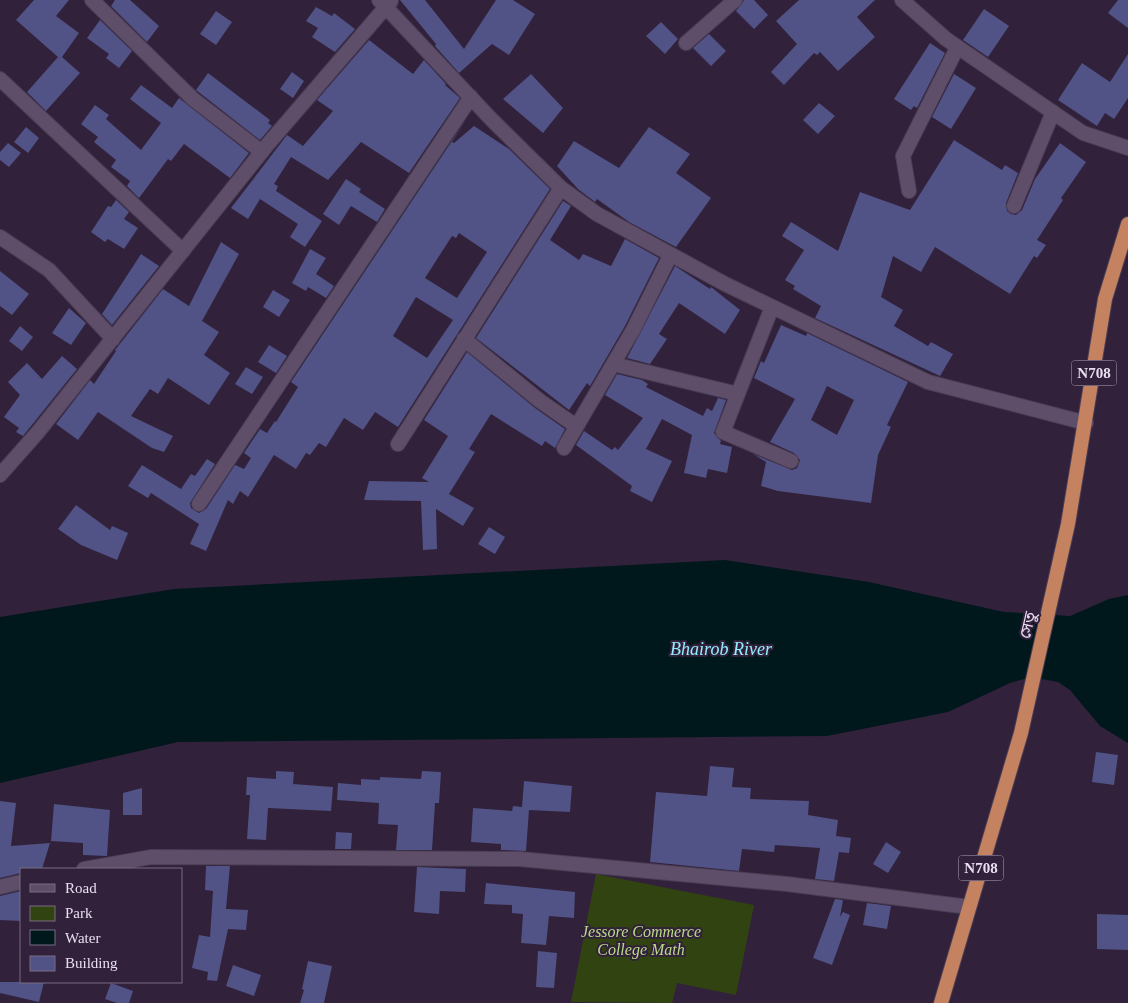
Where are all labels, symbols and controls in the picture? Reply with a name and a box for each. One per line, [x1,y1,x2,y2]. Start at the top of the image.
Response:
road number: N708 [1072,360,1116,386]
street label: সেতু [1016,609,1040,640]
water label: Bhairob River [670,639,773,659]
road number: N708 [958,856,1004,880]
legend [20,868,182,983]
text: Road [65,880,97,896]
text: Park [65,905,93,921]
park label: Jessore Commerce College Math [581,923,701,959]
text: Water [65,930,100,946]
text: Building [65,955,118,971]

